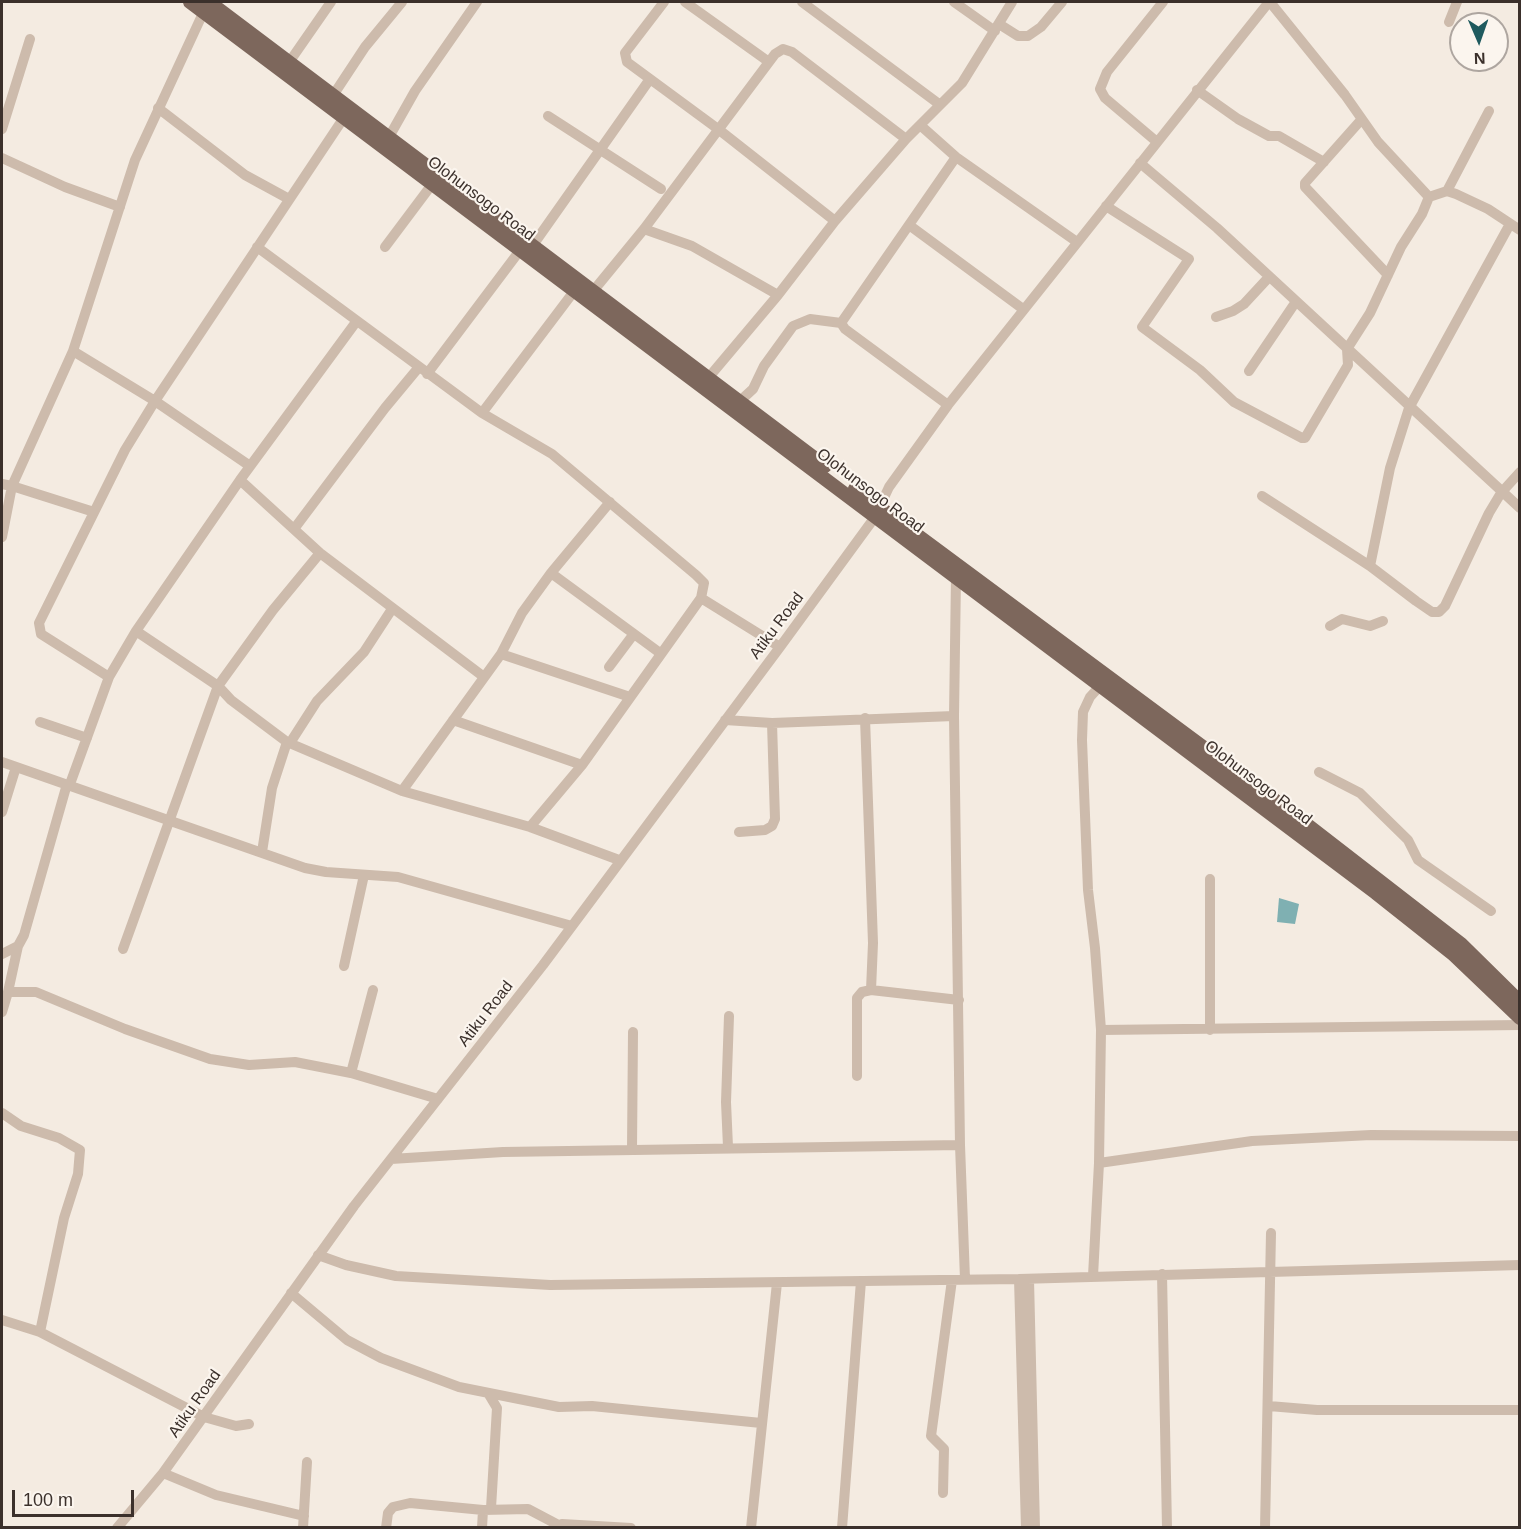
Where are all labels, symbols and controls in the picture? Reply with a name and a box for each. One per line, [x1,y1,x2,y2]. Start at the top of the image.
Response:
north arrow [1449,12,1509,72]
text: N [1474,50,1486,67]
street label: Olohunsogo Road [424,153,538,245]
street label: Olohunsogo Road [813,445,927,537]
street label: Atiku Road [746,589,808,663]
street label: Olohunsogo Road [1201,737,1315,829]
street label: Atiku Road [454,977,518,1051]
street label: Atiku Road [165,1366,225,1442]
scale bar [15,1478,136,1516]
text: 100 m [23,1490,73,1510]

